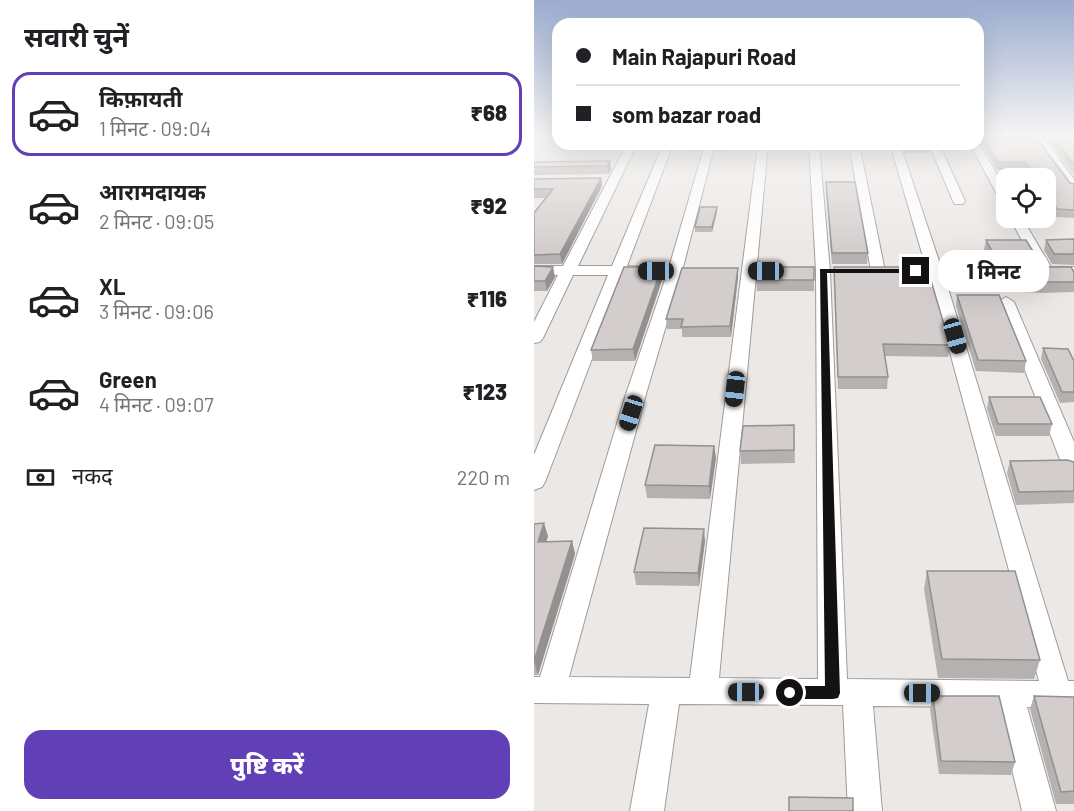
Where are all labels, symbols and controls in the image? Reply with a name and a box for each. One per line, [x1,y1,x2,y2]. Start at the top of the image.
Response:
text: सवारी चुनें [24,20,129,52]
text: Main Rajapuri Road [612,43,796,69]
text: किफ़ायती [99,85,183,111]
icon: car [27,87,81,141]
text: ₹68 [470,99,507,125]
text: som bazar road [612,101,761,127]
text: 1 मिनट · 09:04 [99,116,211,140]
map controls [996,168,1056,228]
button: locate [996,168,1056,228]
text: आरामदायक [99,178,206,204]
icon: car [27,180,81,234]
text: ₹92 [470,192,507,218]
text: 2 मिनट · 09:05 [99,209,214,233]
callout: 1 मिनट [937,250,1048,292]
route end [902,257,929,284]
text: 1 मिनट [966,259,1021,283]
car [638,262,674,280]
car [748,262,784,280]
icon: car [27,273,81,327]
text: XL [99,273,125,299]
text: ₹116 [466,285,507,311]
text: 3 मिनट · 09:06 [99,299,214,323]
car [941,316,969,356]
icon: car [27,366,81,420]
text: Green [99,366,157,392]
car [724,370,746,408]
text: ₹123 [462,378,507,404]
text: 4 मिनट · 09:07 [99,392,214,416]
car [617,393,645,433]
icon: cash [24,461,57,494]
text: नकद [72,462,113,488]
text: 220 m [457,465,510,489]
route start [776,679,803,706]
car [728,683,764,701]
car [904,684,940,702]
button: पुष्टि करें [24,730,510,799]

